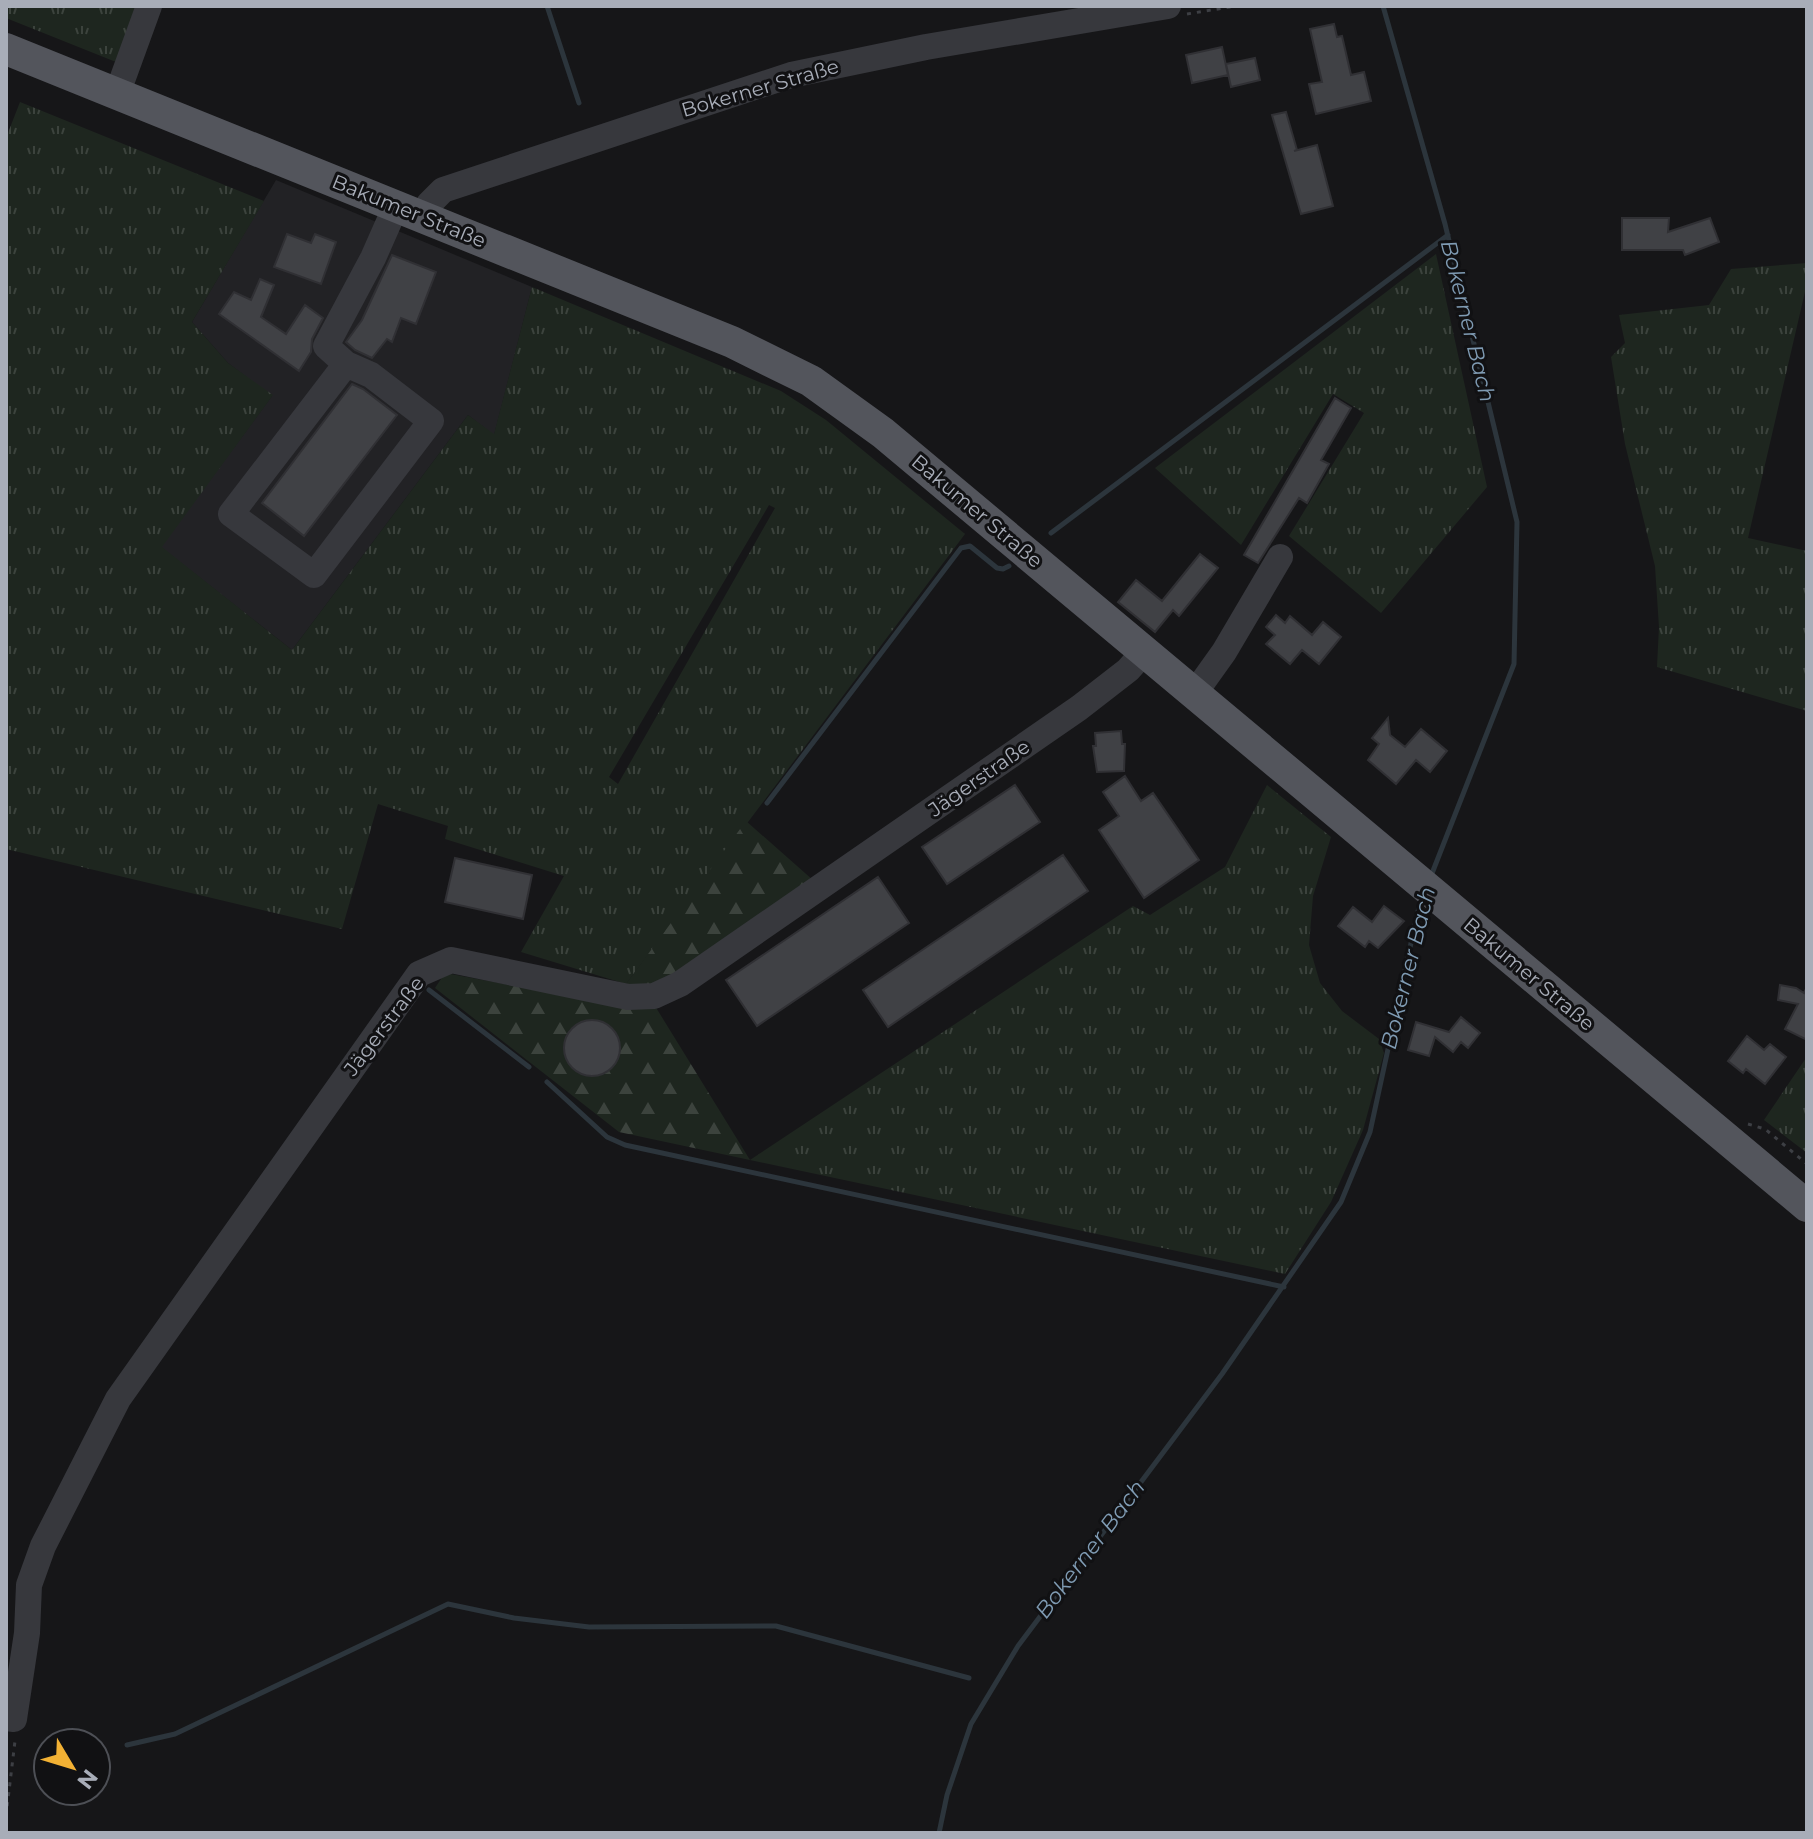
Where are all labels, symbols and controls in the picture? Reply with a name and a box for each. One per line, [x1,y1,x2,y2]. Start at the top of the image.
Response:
street label: Bokerner Straße [678,54,842,122]
street label: Bakumer Straße [329,169,489,253]
water label: Bokerner Bach [1435,237,1501,405]
street label: Bakumer Straße [907,449,1047,573]
street label: Jägerstraße [923,734,1034,822]
water label: Bokerner Bach [1375,884,1441,1052]
street label: Bakumer Straße [1459,912,1599,1036]
street label: Jägerstraße [338,972,429,1081]
water label: Bokerner Bach [1029,1474,1151,1624]
north arrow [32,1727,112,1807]
text: N [71,1764,103,1794]

